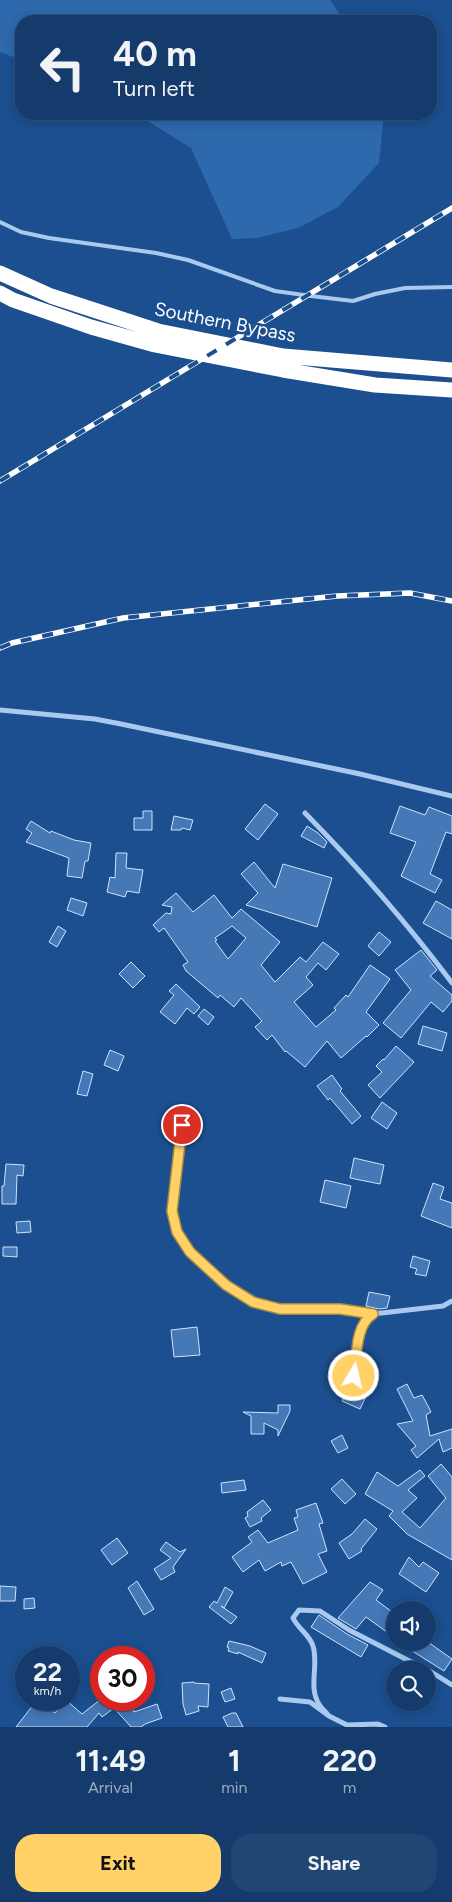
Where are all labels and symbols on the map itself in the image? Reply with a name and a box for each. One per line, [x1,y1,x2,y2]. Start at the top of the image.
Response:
street label: Southern Bypass [152,297,298,347]
pin [161,1104,203,1146]
position arrow [327,1349,379,1401]
speed limit sign: 30 [90,1646,155,1711]

